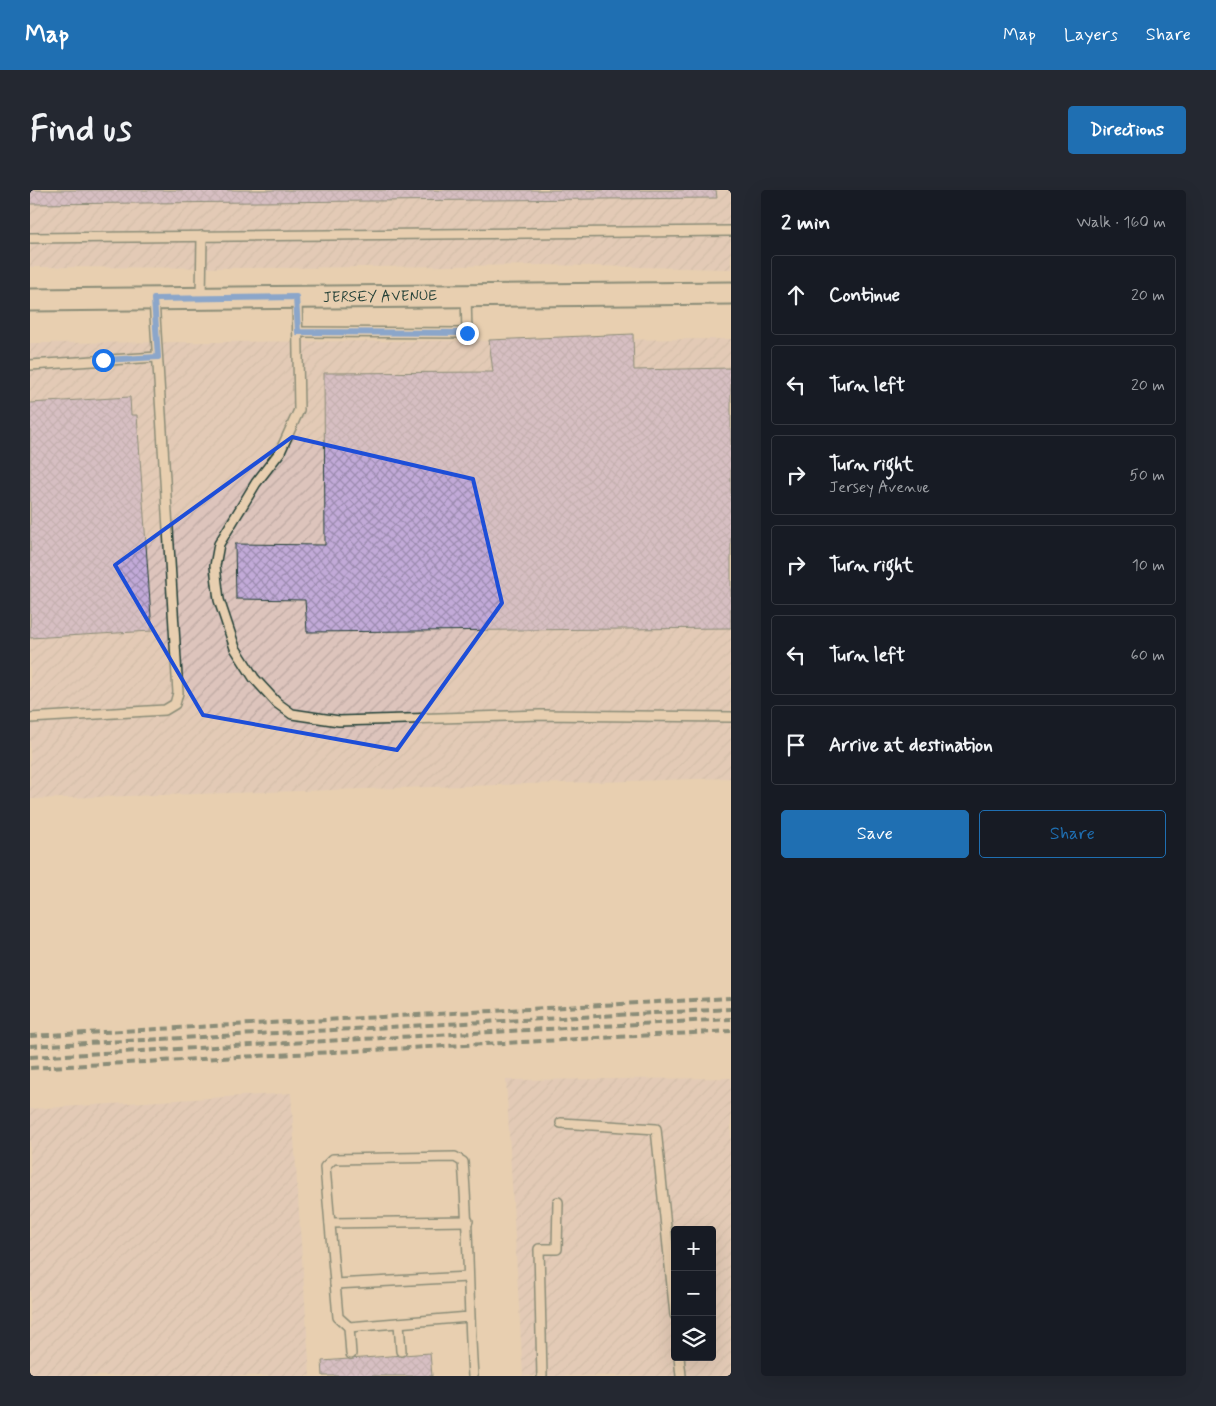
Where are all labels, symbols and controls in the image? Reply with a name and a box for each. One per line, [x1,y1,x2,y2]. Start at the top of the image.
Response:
text: Map [25,20,69,51]
text: Map [1003,23,1036,47]
text: Layers [1064,23,1118,47]
text: Share [1146,23,1191,47]
button: Directions [1068,106,1186,154]
text: Find us [30,107,132,153]
text: 2 min [781,209,830,237]
text: Walk · 160 m [1076,212,1166,233]
icon: ahead [782,281,810,309]
text: Continue [829,283,900,308]
text: 20 m [1131,285,1165,306]
street label: JERSEY AVENUE [323,286,438,308]
route end [456,322,479,345]
route start [92,349,115,372]
icon: left [782,371,810,399]
text: Turn left [829,373,905,398]
text: 20 m [1131,375,1165,396]
text: Turn right [829,452,913,477]
icon: right [782,461,810,489]
text: 50 m [1129,465,1165,486]
text: Jersey Avenue [829,477,930,498]
icon: right [782,551,810,579]
text: Turn right [829,553,913,578]
text: 10 m [1132,555,1165,576]
icon: left [782,641,810,669]
text: Turn left [829,643,905,668]
text: 60 m [1131,645,1165,666]
icon: arrive [782,731,810,759]
text: Arrive at destination [829,733,993,758]
button: Save [781,810,969,858]
button: Share [979,810,1166,858]
map controls [671,1226,716,1361]
button: + [671,1226,716,1271]
button: − [671,1271,716,1316]
button: layers [671,1316,716,1361]

